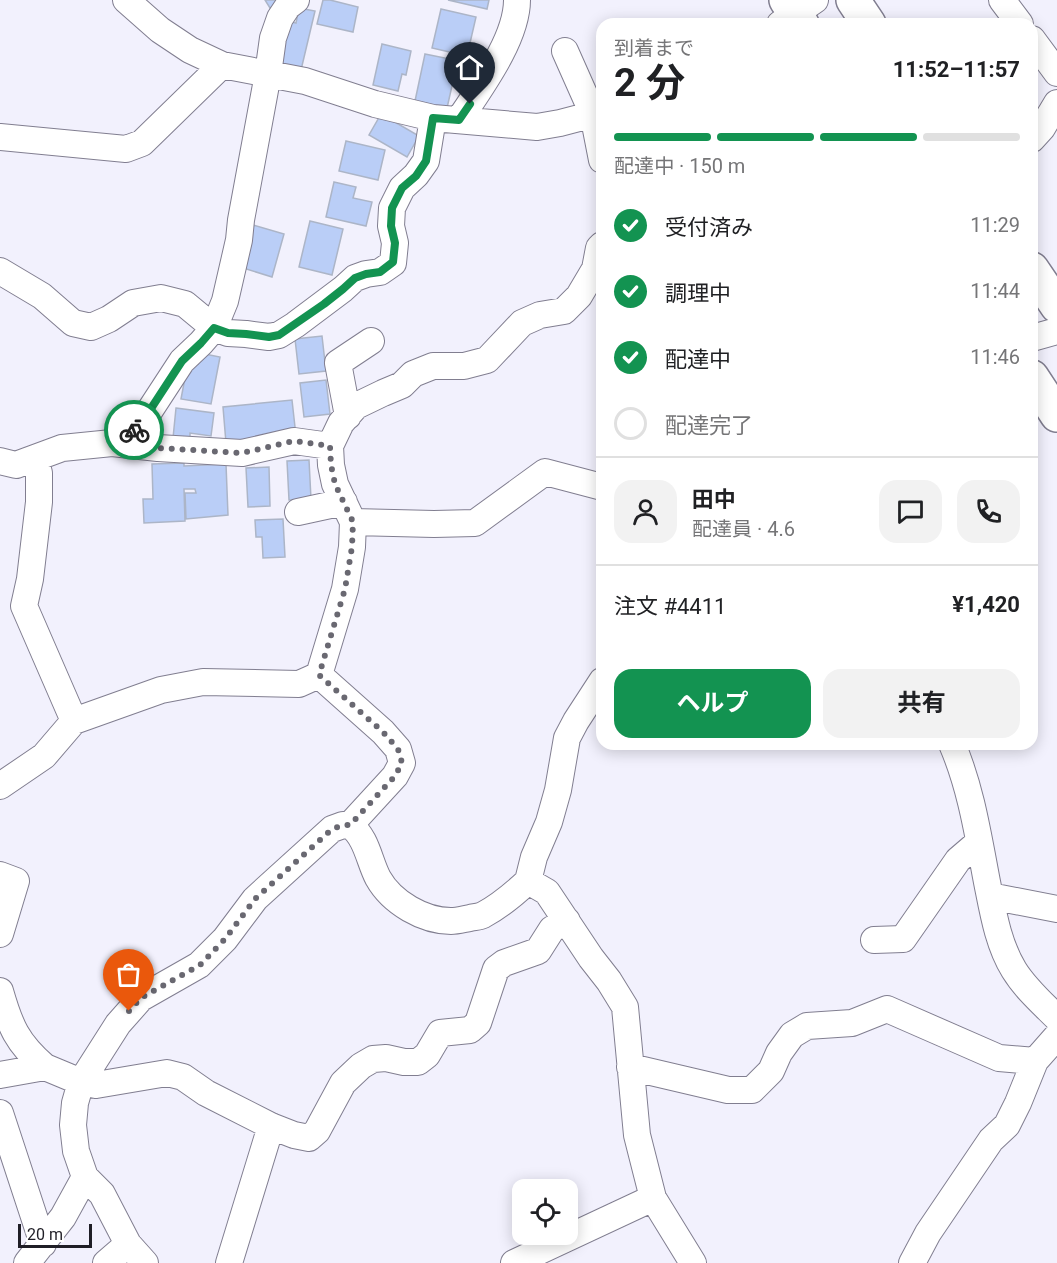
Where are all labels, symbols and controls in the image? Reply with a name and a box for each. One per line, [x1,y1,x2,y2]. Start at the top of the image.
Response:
text: 到着まで [614,36,694,60]
pin [444,42,495,104]
icon: home [453,51,486,84]
text: 11:52–11:57 [893,57,1020,82]
text: 2 分 [614,60,685,106]
text: 配達中 · 150 m [614,154,745,178]
icon: check [614,209,647,242]
text: 11:29 [970,213,1020,237]
text: 受付済み [665,215,753,240]
icon: check [614,275,647,308]
text: 11:44 [970,279,1020,303]
text: 調理中 [665,281,731,306]
icon: check [614,341,647,374]
text: 11:46 [970,345,1020,369]
text: 配達中 [665,347,731,372]
courier [104,400,164,460]
text: 配達完了 [665,413,753,438]
icon: bike [118,414,151,447]
button: person [614,480,677,543]
button: chat [879,480,942,543]
button: phone [957,480,1020,543]
text: 田中 [692,487,736,512]
text: 配達員 · 4.6 [692,517,795,541]
text: ¥1,420 [952,592,1020,617]
text: 注文 #4411 [614,594,726,619]
button: ヘルプ [614,669,811,738]
button: 共有 [823,669,1020,738]
pin [103,949,154,1011]
icon: bag [112,958,145,991]
map controls [512,1179,578,1245]
button: locate [512,1179,578,1245]
scale bar [18,1221,92,1248]
text: 20 m [27,1225,63,1244]

